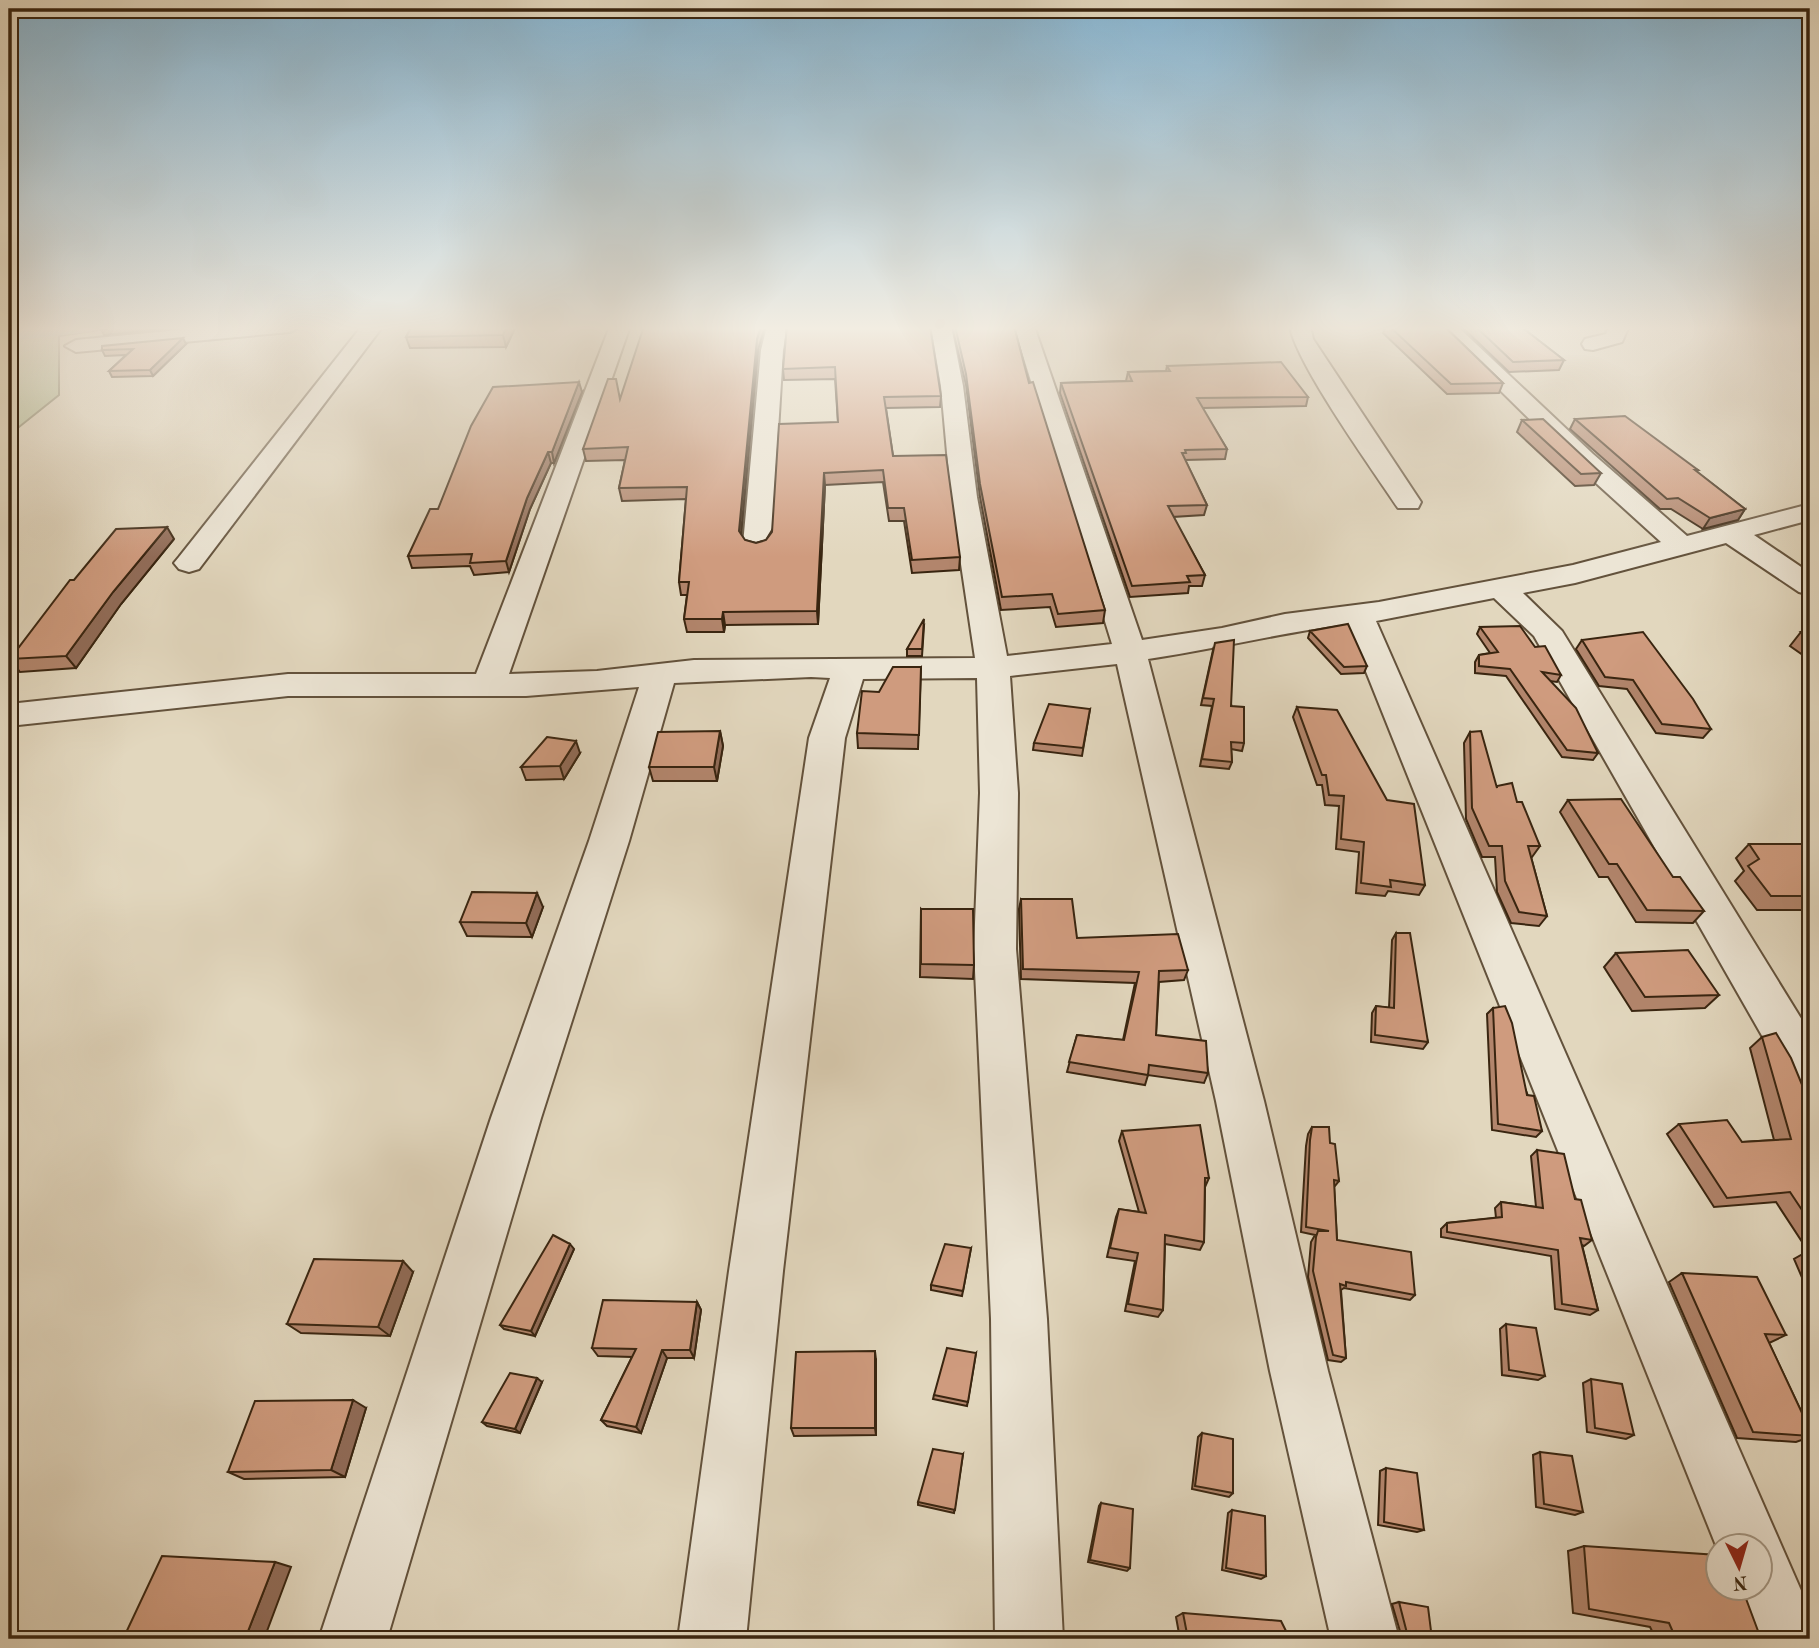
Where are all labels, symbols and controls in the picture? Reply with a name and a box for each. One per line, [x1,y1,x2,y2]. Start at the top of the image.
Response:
north arrow [1703,1532,1773,1602]
text: N [1732,1571,1748,1592]

